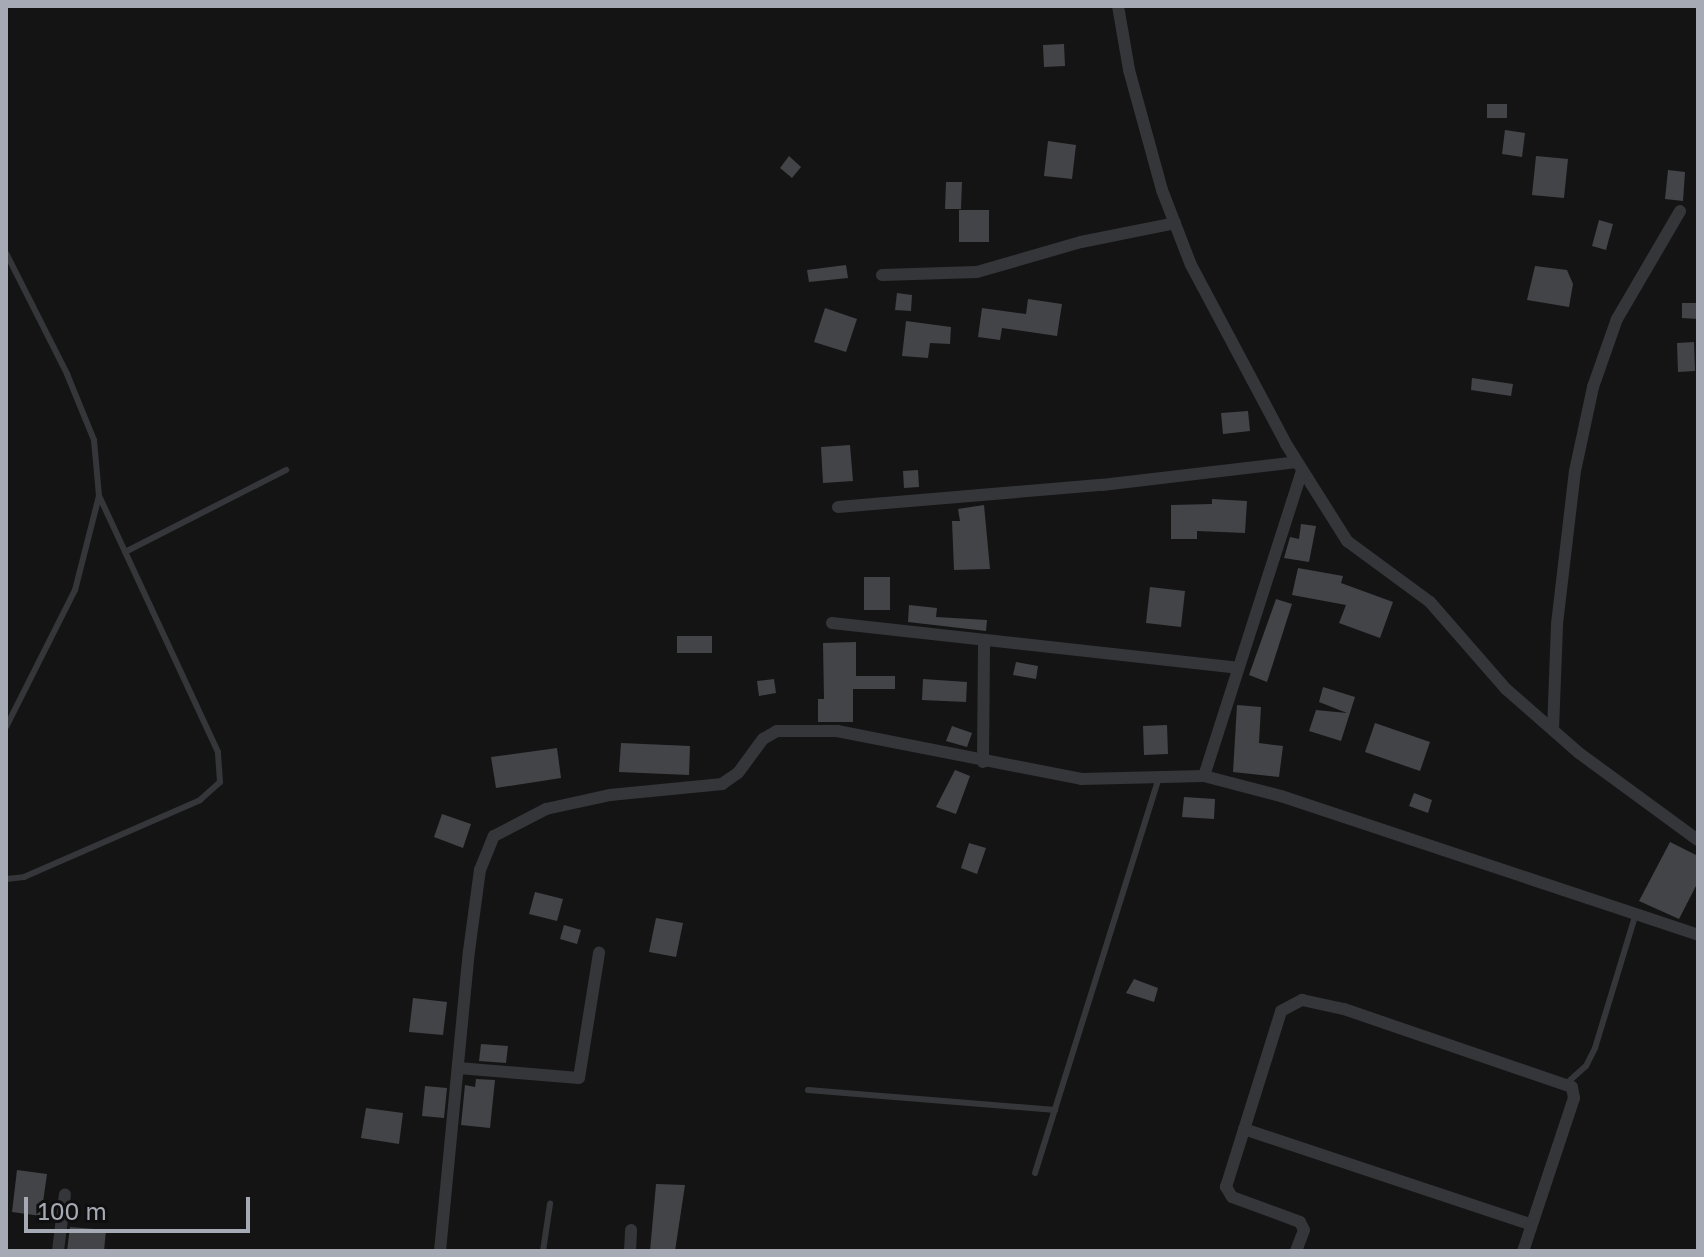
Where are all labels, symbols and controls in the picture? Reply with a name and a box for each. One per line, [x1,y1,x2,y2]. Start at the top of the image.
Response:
scale bar [28,1181,254,1231]
text: 100 m [38,1196,107,1225]

